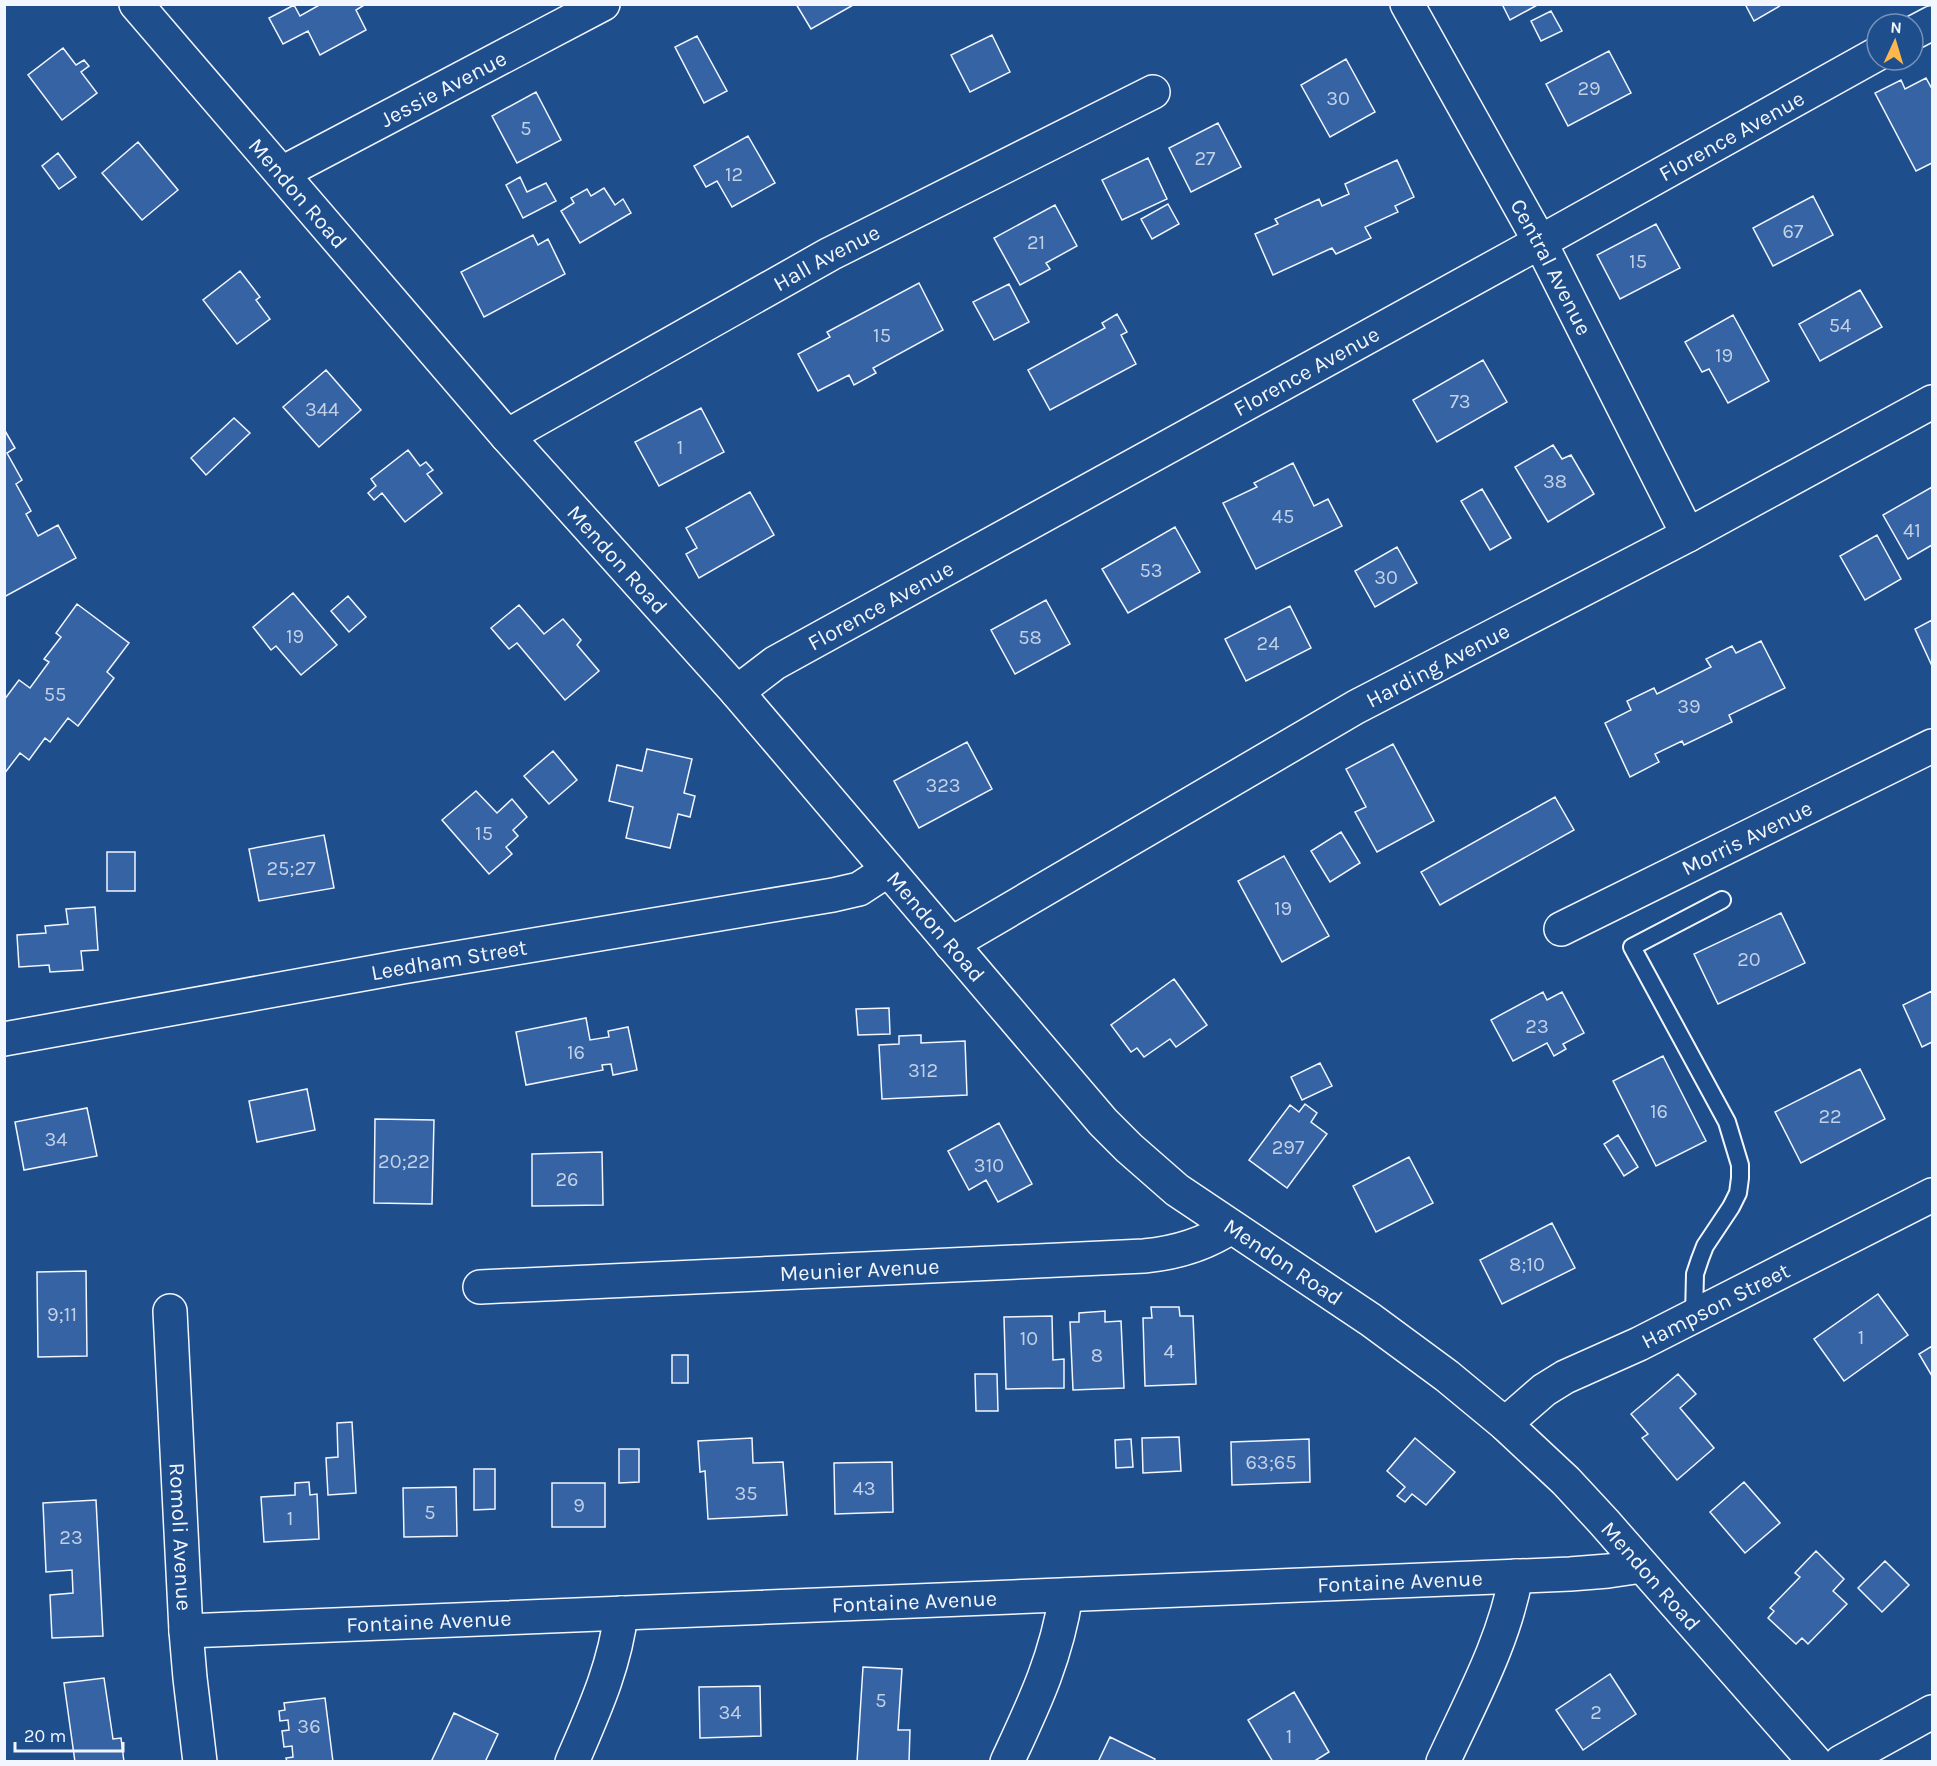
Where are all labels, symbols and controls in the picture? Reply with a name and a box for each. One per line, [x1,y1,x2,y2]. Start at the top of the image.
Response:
north arrow [1865,12,1925,72]
text: N [1890,18,1902,37]
street label: Jessie Avenue [376,45,511,133]
house number: 29 [1577,77,1601,100]
street label: Florence Avenue [1654,85,1809,187]
house number: 30 [1326,87,1350,110]
house number: 5 [520,117,532,140]
street label: Mendon Road [243,133,352,254]
house number: 27 [1195,147,1216,170]
house number: 12 [725,163,743,186]
street label: Central Avenue [1504,194,1597,340]
street label: Hall Avenue [769,219,884,297]
house number: 67 [1783,220,1804,243]
house number: 21 [1027,231,1045,254]
house number: 15 [1629,250,1647,273]
house number: 54 [1829,314,1851,337]
street label: Florence Avenue [1229,321,1384,422]
house number: 15 [873,324,891,347]
house number: 19 [1715,344,1733,367]
house number: 73 [1449,390,1471,413]
house number: 344 [305,398,339,421]
house number: 1 [677,436,683,459]
house number: 38 [1543,470,1567,493]
street label: Mendon Road [561,500,673,620]
house number: 45 [1272,505,1294,528]
house number: 41 [1903,519,1921,542]
street label: Florence Avenue [803,555,958,657]
house number: 53 [1139,559,1163,582]
house number: 30 [1374,566,1398,589]
street label: Harding Avenue [1362,618,1514,714]
house number: 19 [286,625,304,648]
house number: 58 [1018,626,1042,649]
house number: 24 [1257,632,1279,655]
house number: 55 [44,683,66,706]
house number: 39 [1677,695,1701,718]
house number: 323 [925,774,961,797]
street label: Morris Avenue [1677,795,1817,881]
house number: 15 [475,822,493,845]
house number: 25;27 [266,857,316,880]
street label: Mendon Road [881,866,990,988]
house number: 19 [1274,897,1292,920]
street label: Leedham Street [369,934,529,986]
house number: 20 [1737,948,1761,971]
house number: 23 [1525,1015,1549,1038]
house number: 16 [567,1041,585,1064]
house number: 312 [908,1059,938,1082]
house number: 16 [1650,1100,1668,1123]
house number: 22 [1818,1105,1842,1128]
house number: 34 [45,1128,67,1151]
house number: 297 [1272,1136,1305,1159]
house number: 20;22 [378,1150,430,1173]
house number: 310 [974,1154,1004,1177]
house number: 26 [555,1168,579,1191]
street label: Mendon Road [1219,1213,1347,1311]
house number: 8;10 [1509,1253,1545,1276]
street label: Meunier Avenue [779,1254,940,1287]
street label: Hampson Street [1637,1258,1794,1355]
house number: 9;11 [47,1303,77,1326]
house number: 1 [1858,1326,1864,1349]
house number: 10 [1020,1327,1038,1350]
house number: 4 [1163,1340,1175,1363]
house number: 8 [1091,1344,1103,1367]
house number: 63;65 [1245,1451,1297,1474]
street label: Romoli Avenue [164,1462,197,1612]
house number: 43 [853,1477,875,1500]
house number: 35 [734,1482,758,1505]
house number: 9 [573,1494,585,1517]
house number: 5 [424,1501,436,1524]
house number: 1 [287,1507,293,1530]
street label: Mendon Road [1595,1516,1706,1637]
house number: 23 [59,1526,83,1549]
street label: Fontaine Avenue [1317,1566,1483,1598]
street label: Fontaine Avenue [831,1586,998,1618]
street label: Fontaine Avenue [346,1606,512,1638]
house number: 5 [875,1689,887,1712]
house number: 34 [719,1701,741,1724]
house number: 2 [1590,1701,1602,1724]
scale bar [15,1715,123,1753]
house number: 36 [297,1715,321,1738]
text: 20 m [24,1725,66,1747]
house number: 1 [1286,1725,1292,1748]

